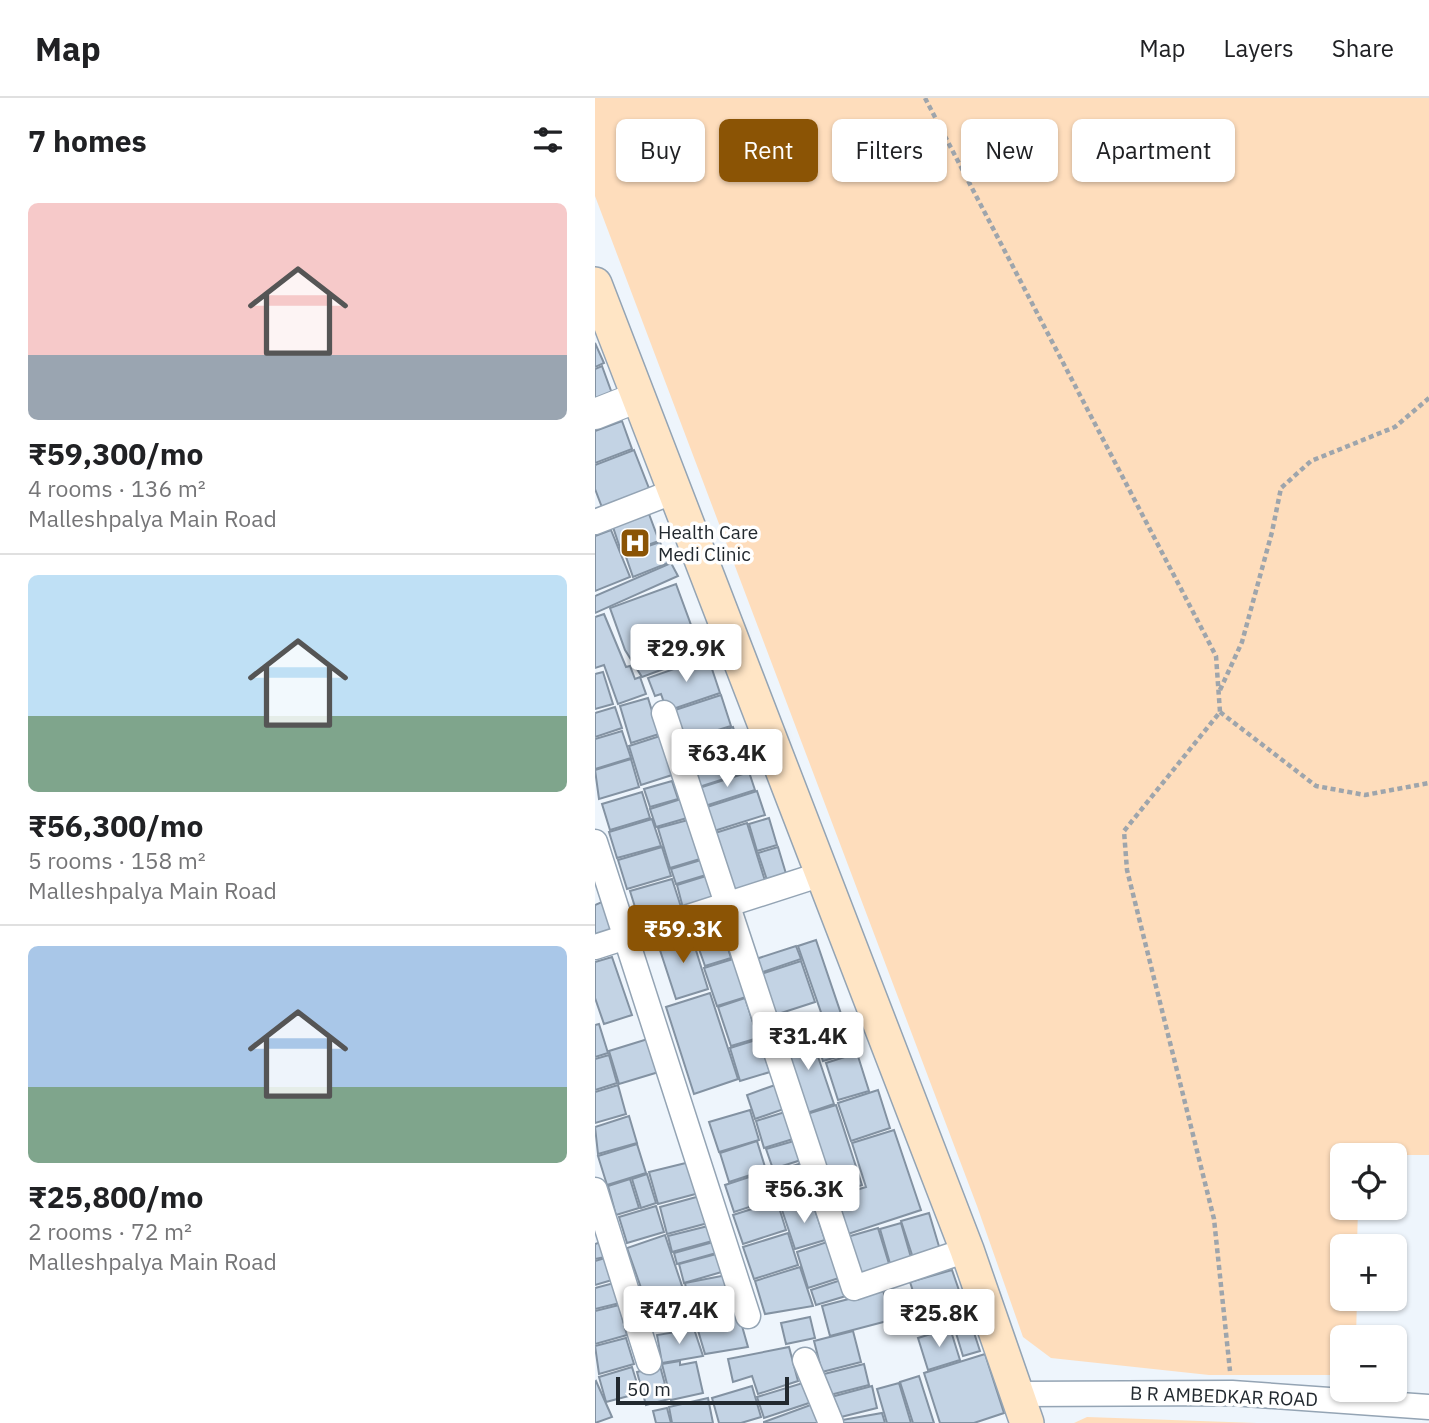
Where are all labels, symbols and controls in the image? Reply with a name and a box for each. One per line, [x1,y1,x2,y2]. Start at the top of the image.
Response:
text: Map [35,27,101,70]
text: Map [1139,32,1186,64]
text: Layers [1224,32,1294,64]
text: Share [1332,32,1394,64]
chip: Buy [616,119,705,182]
chip: Rent [719,119,818,182]
chip: Filters [832,119,947,182]
chip: New [961,119,1058,182]
chip: Apartment [1072,119,1235,182]
text: 7 homes [28,121,147,160]
icon: filters [529,121,567,159]
icon: home [235,248,361,374]
text: ₹59,300/mo [28,434,203,473]
text: 4 rooms · 136 m² [28,473,206,503]
text: Malleshpalya Main Road [28,503,277,533]
place label: Health Care Medi Clinic [658,520,758,566]
hospital icon: Health Care Medi Clinic [618,526,652,560]
icon: home [235,620,361,746]
pin: ₹29.9K [629,624,743,684]
text: ₹29.9K [646,632,726,662]
pin: ₹63.4K [670,730,784,789]
text: ₹63.4K [687,737,767,767]
text: ₹56,300/mo [28,806,203,845]
text: 5 rooms · 158 m² [28,845,206,875]
text: Malleshpalya Main Road [28,875,277,905]
pin: ₹59.3K [626,906,740,965]
text: ₹59.3K [643,913,723,943]
icon: home [235,991,361,1117]
pin: ₹31.4K [751,1012,865,1072]
text: ₹31.4K [768,1020,848,1050]
map controls [1330,1143,1407,1402]
button: locate [1330,1143,1407,1220]
pin: ₹56.3K [747,1166,861,1225]
text: ₹56.3K [764,1173,844,1203]
text: ₹25,800/mo [28,1177,203,1216]
text: 2 rooms · 72 m² [28,1216,192,1246]
button: + [1330,1234,1407,1311]
text: Malleshpalya Main Road [28,1246,277,1276]
pin: ₹47.4K [622,1286,736,1346]
pin: ₹25.8K [882,1290,996,1349]
text: ₹47.4K [639,1294,719,1324]
text: ₹25.8K [899,1297,979,1327]
button: − [1330,1325,1407,1402]
scale bar [616,1374,789,1406]
text: 50 m [627,1377,671,1401]
street label: B R AMBEDKAR ROAD [1129,1381,1319,1411]

